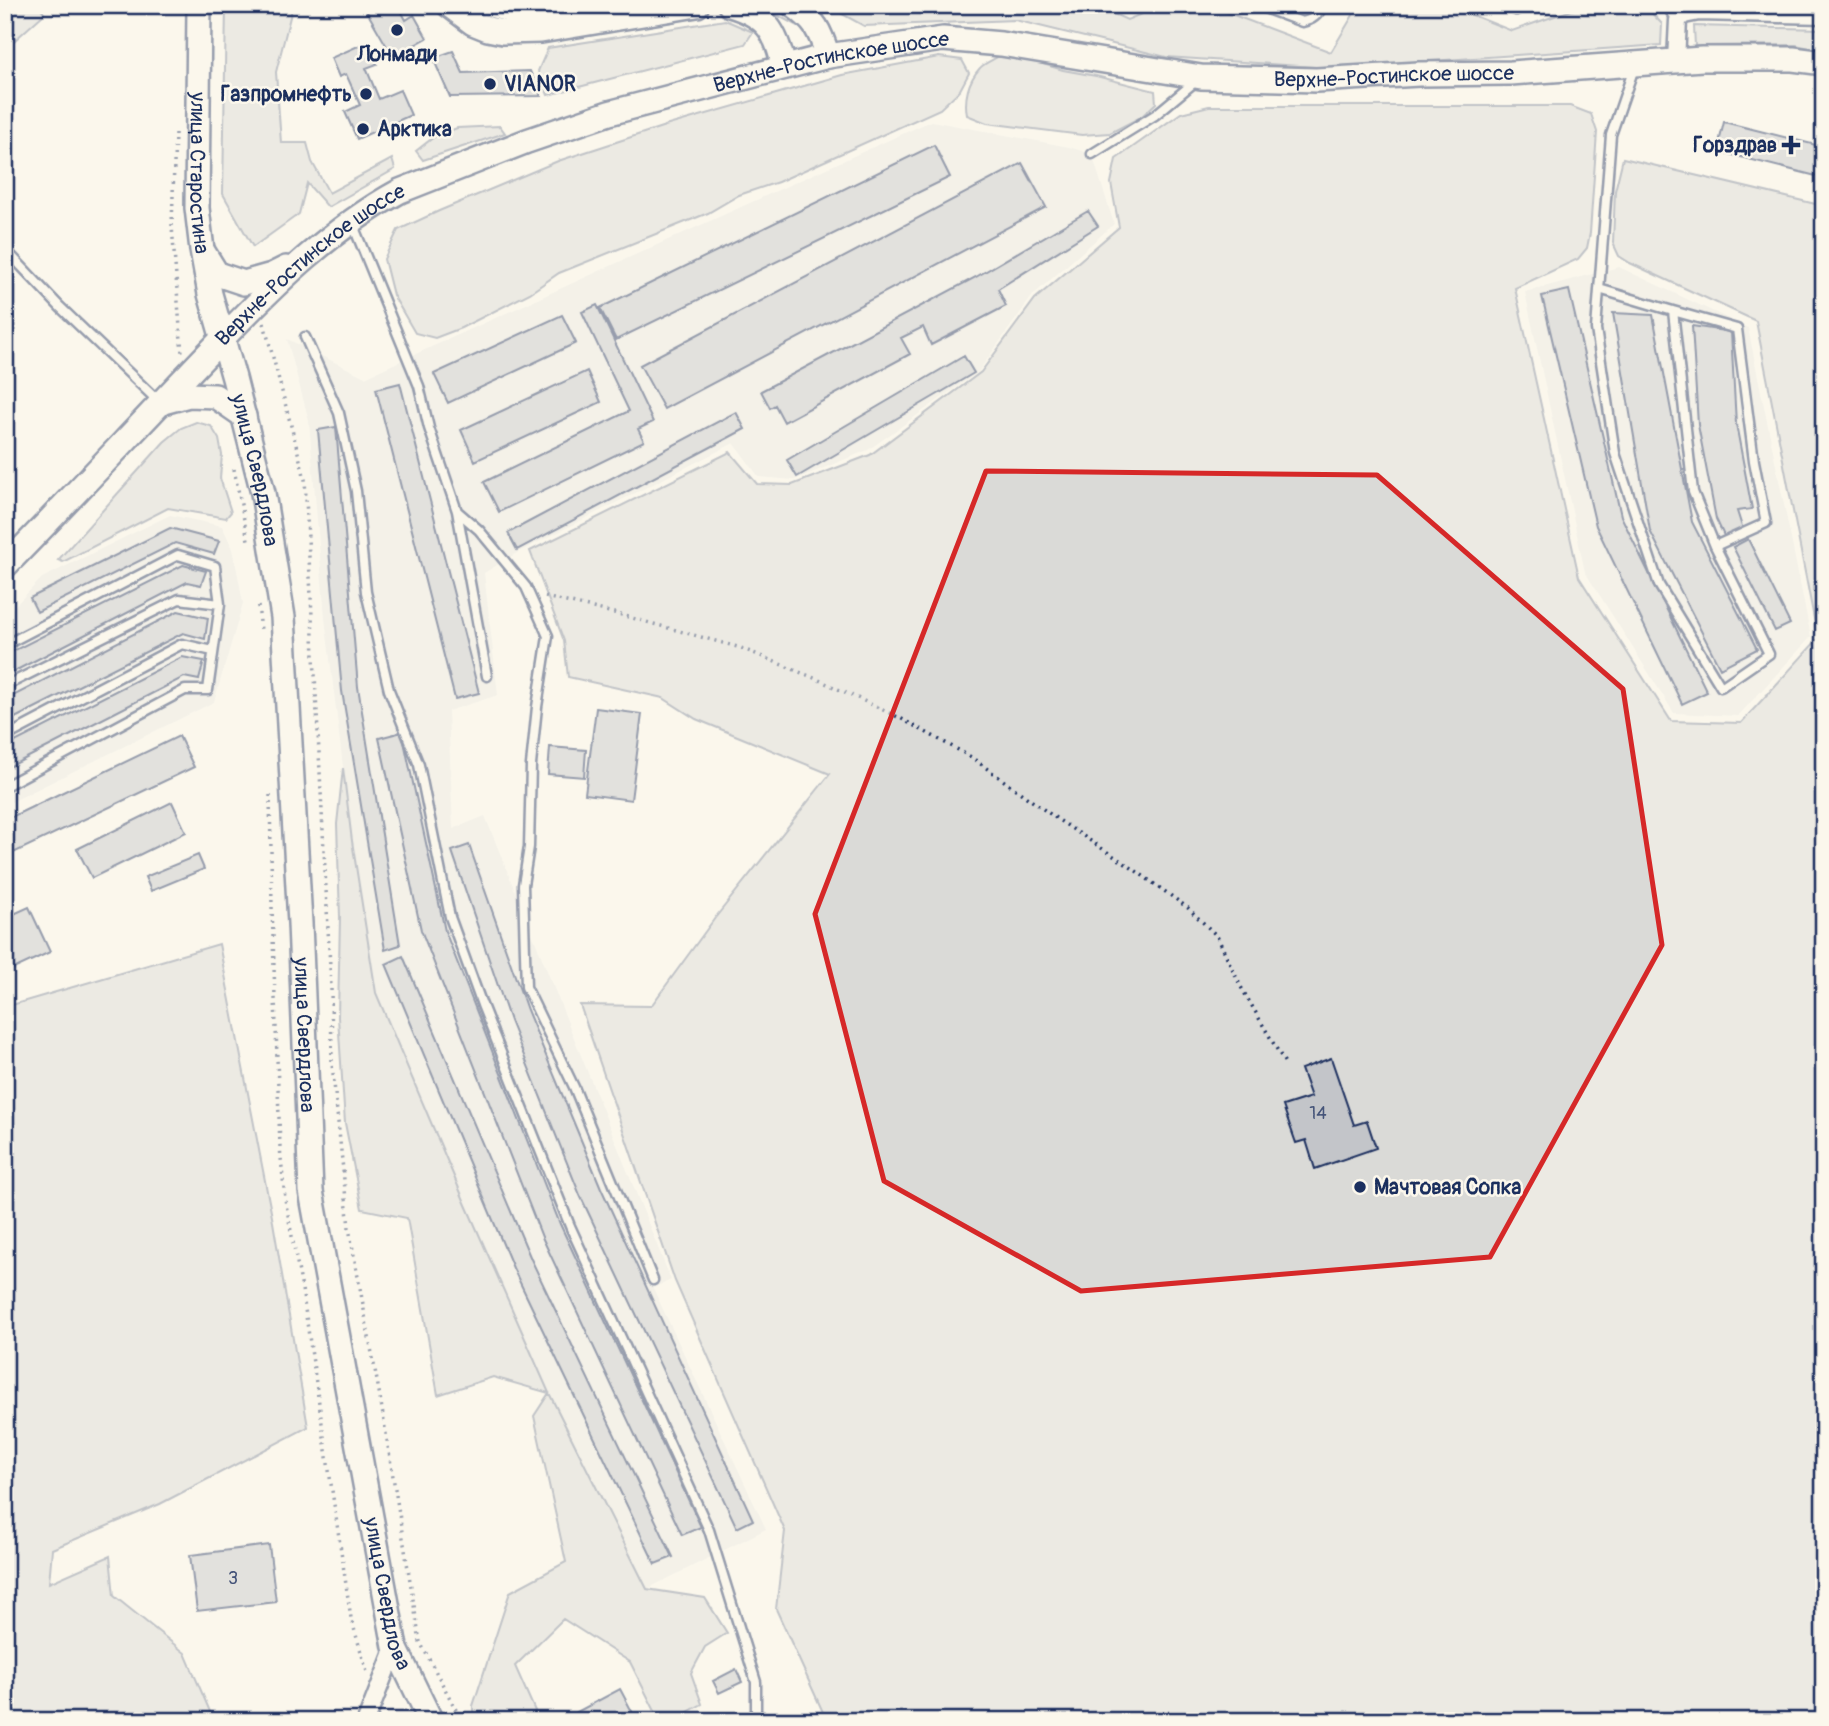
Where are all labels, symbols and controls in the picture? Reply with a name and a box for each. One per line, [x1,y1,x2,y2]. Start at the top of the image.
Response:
marker: Лонмади [389,22,405,38]
street label: Верхне-Ростинское шоссе [710,26,951,99]
place label: Лонмади [356,41,438,68]
street label: Верхне-Ростинское шоссе [1273,60,1515,94]
place label: VIANOR [504,71,576,98]
marker: VIANOR [482,76,498,92]
place label: Газпромнефть [220,81,352,108]
marker: Газпромнефть [358,86,374,102]
street label: улица Старостина [183,91,215,255]
place label: Арктика [377,116,452,143]
marker: Арктика [355,121,371,137]
place label: Горздрав [1693,132,1777,159]
marker: Горздрав [1783,137,1799,153]
street label: Верхне-Ростинское шоссе [210,177,411,352]
street label: улица Свердлова [224,390,284,548]
street label: улица Свердлова [287,956,321,1113]
house number: 14 [1309,1102,1327,1125]
place label: Мачтовая Сопка [1374,1174,1522,1201]
marker: Мачтовая Сопка [1352,1179,1368,1195]
street label: улица Свердлова [357,1514,417,1675]
house number: 3 [228,1567,238,1590]

